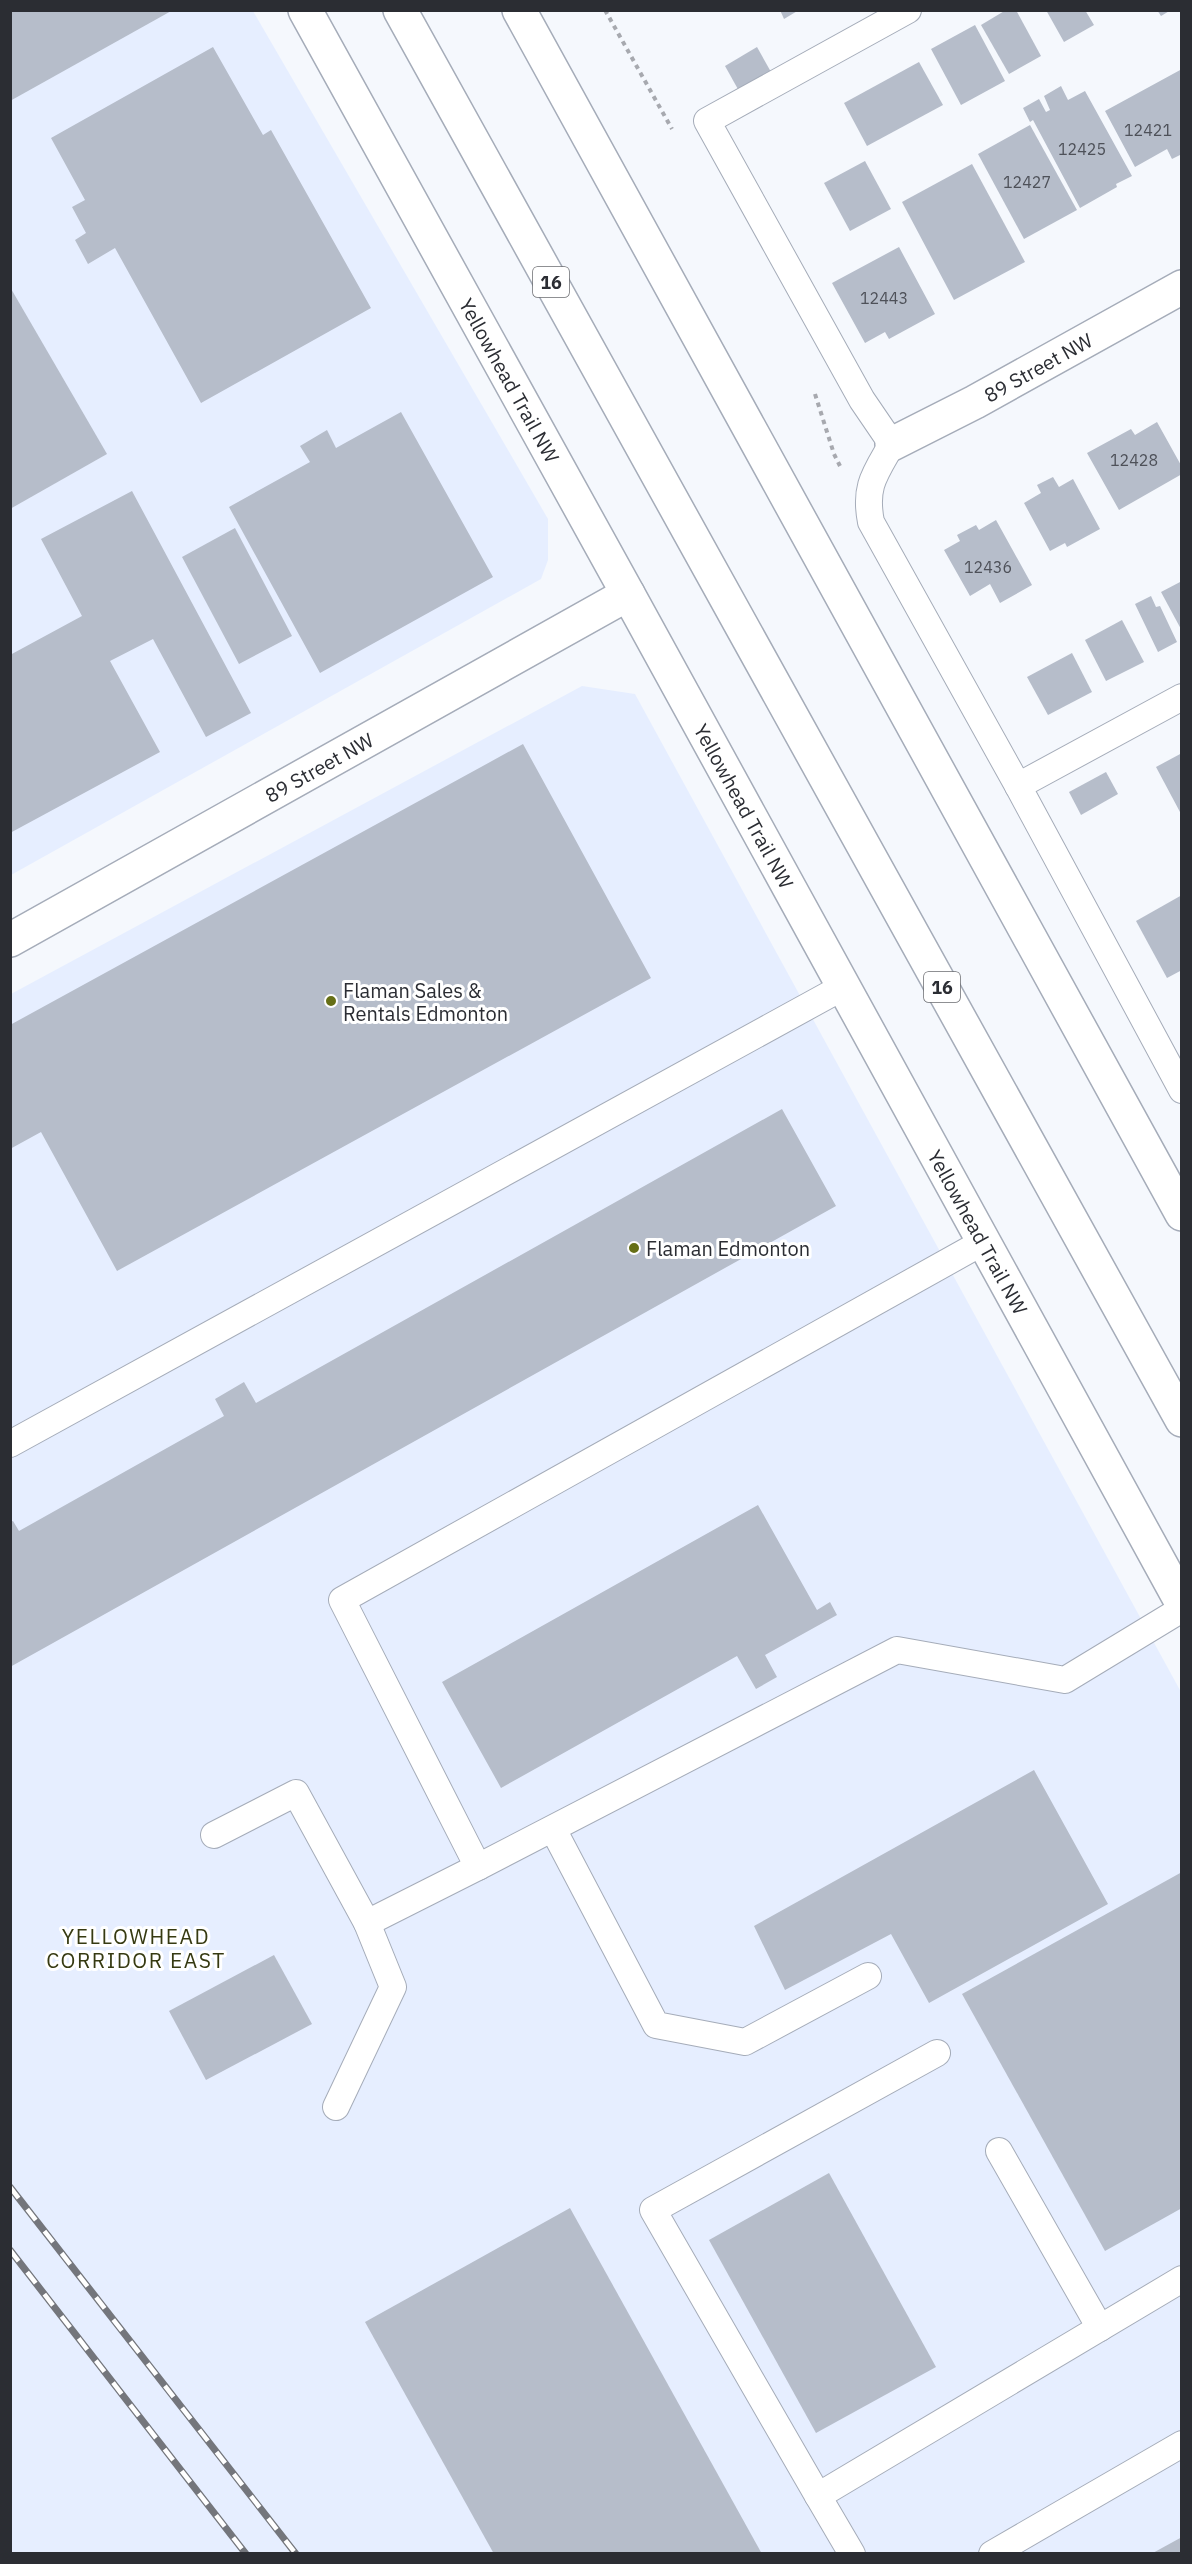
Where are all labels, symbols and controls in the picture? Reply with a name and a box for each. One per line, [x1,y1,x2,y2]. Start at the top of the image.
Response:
house number: 12421 [1124,120,1172,140]
house number: 12425 [1058,139,1106,159]
house number: 12427 [1003,172,1051,192]
road number: 16 [533,267,569,297]
house number: 12443 [860,288,908,308]
street label: Yellowhead Trail NW [453,293,566,467]
street label: 89 Street NW [979,326,1097,408]
house number: 12428 [1110,450,1158,470]
house number: 12436 [964,557,1012,577]
street label: Yellowhead Trail NW [688,719,801,893]
street label: 89 Street NW [260,726,378,808]
road number: 16 [924,972,960,1002]
place label: Flaman Sales & Rentals Edmonton [343,977,508,1027]
marker: Flaman Sales & Rentals Edmonton [324,994,338,1008]
street label: Yellowhead Trail NW [922,1145,1034,1319]
place label: Flaman Edmonton [646,1235,810,1262]
marker: Flaman Edmonton [627,1241,641,1255]
district label: YELLOWHEAD CORRIDOR EAST [46,1922,226,1974]

